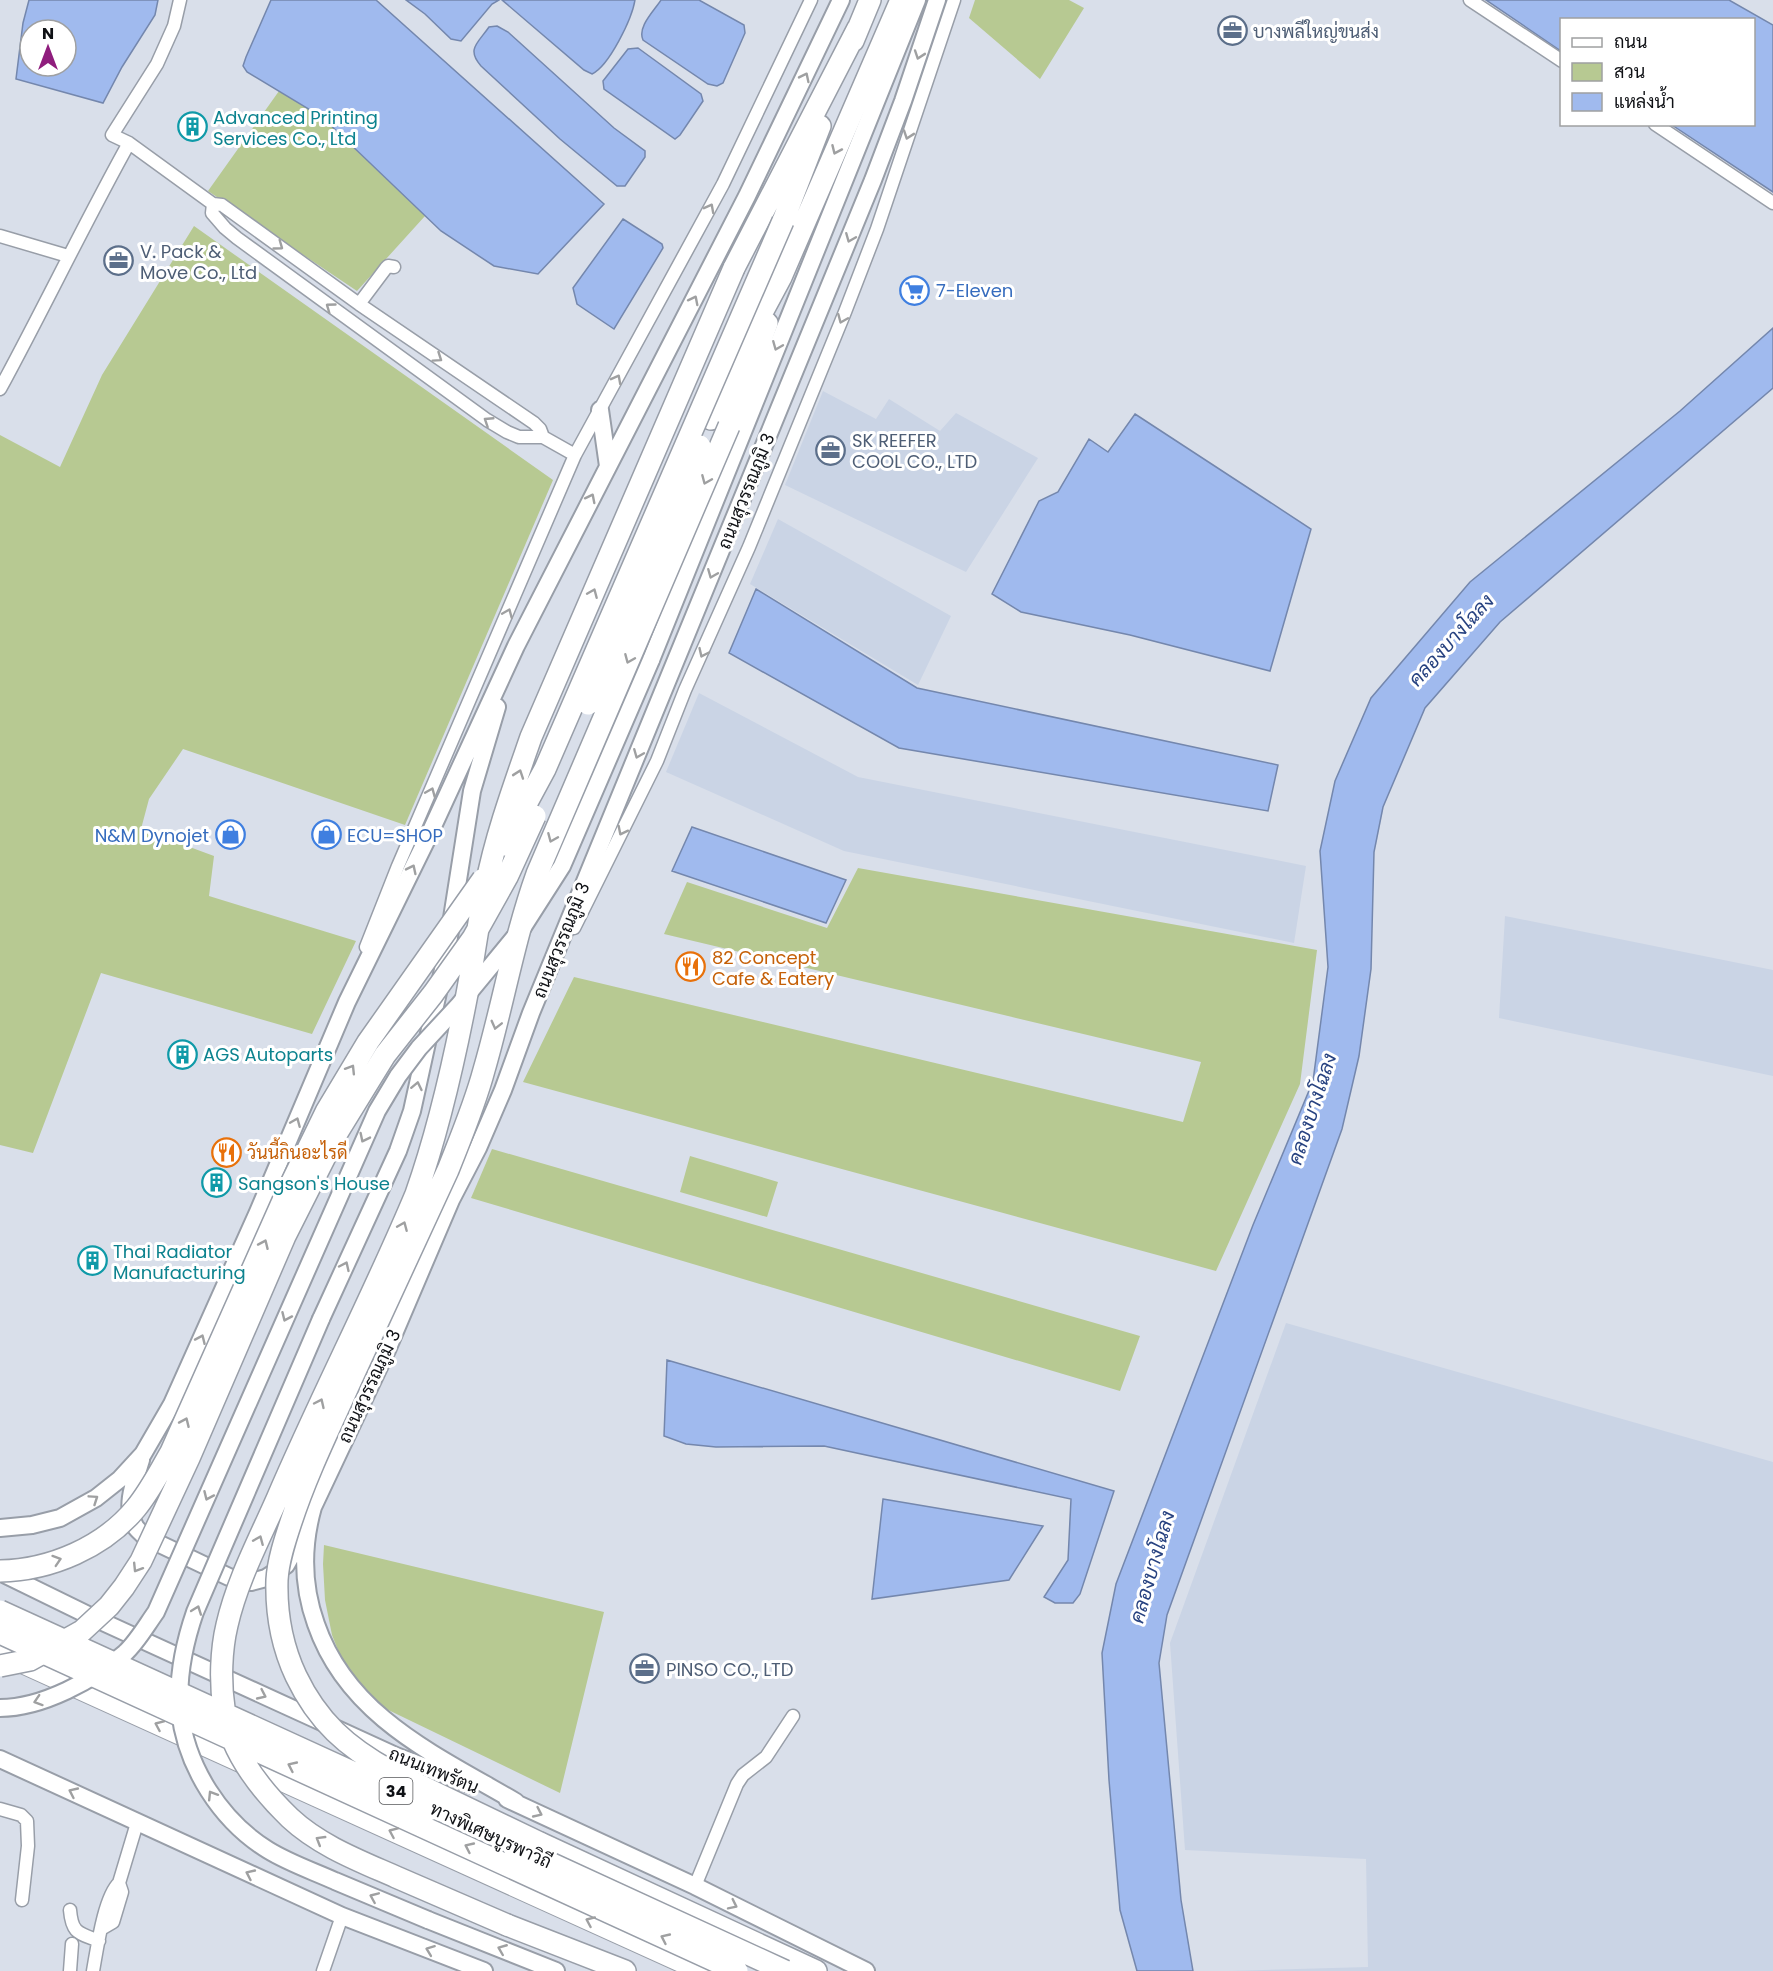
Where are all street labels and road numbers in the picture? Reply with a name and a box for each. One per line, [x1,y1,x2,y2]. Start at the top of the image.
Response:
street label: ถนนสุวรรณภูมิ 3 [711,429,782,553]
street label: ถนนสุวรรณภูมิ 3 [526,878,597,1002]
street label: ถนนสุวรรณภูมิ 3 [332,1325,407,1447]
street label: ถนนเทพรัตน [385,1741,483,1799]
road number: 34 [380,1778,412,1804]
street label: ทางพิเศษบูรพาวิถี [425,1796,556,1875]

